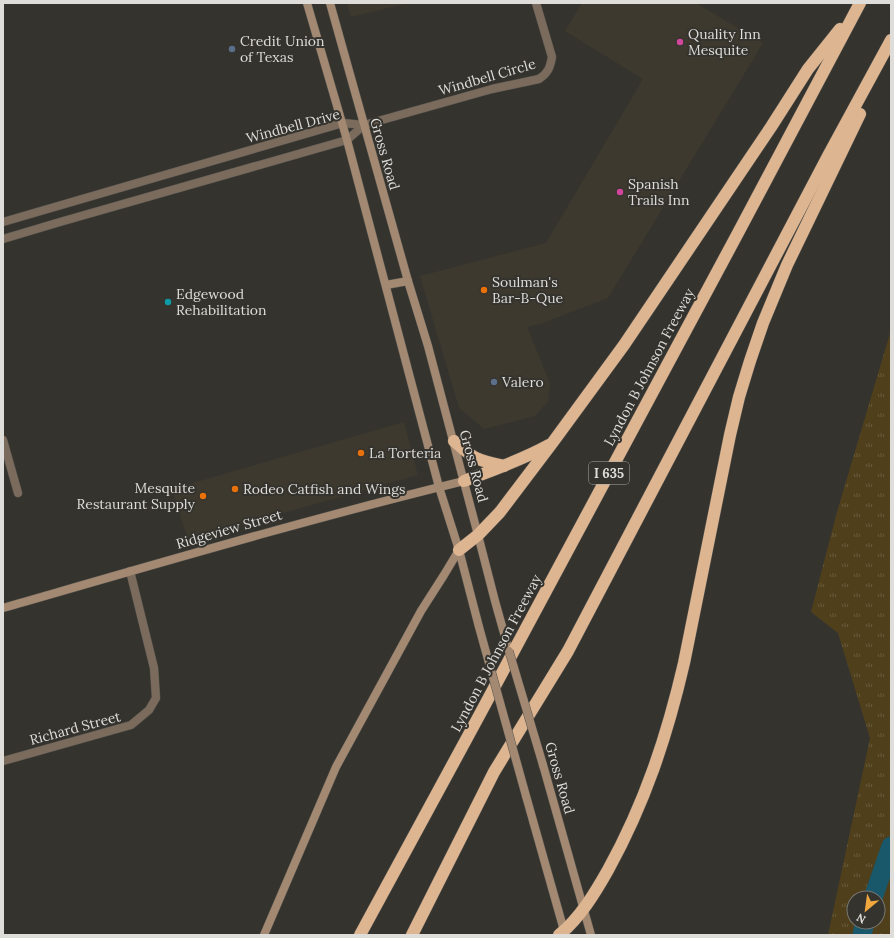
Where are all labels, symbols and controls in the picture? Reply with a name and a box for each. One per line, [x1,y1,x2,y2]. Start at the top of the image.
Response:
place label: Quality Inn Mesquite [688,25,761,59]
place label: Credit Union of Texas [240,32,325,66]
marker: Quality Inn Mesquite [675,37,685,47]
marker: Credit Union of Texas [227,44,237,54]
street label: Windbell Circle [436,54,538,99]
street label: Windbell Drive [244,105,342,147]
street label: Gross Road [366,116,404,192]
place label: Spanish Trails Inn [628,175,690,209]
marker: Spanish Trails Inn [615,187,625,197]
place label: Soulman's Bar-B-Que [492,273,564,307]
place label: Edgewood Rehabilitation [176,285,267,319]
marker: Soulman's Bar-B-Que [479,285,489,295]
street label: Lyndon B Johnson Freeway [600,285,699,449]
marker: Edgewood Rehabilitation [163,297,173,307]
place label: Valero [501,373,544,391]
marker: Valero [489,377,499,387]
street label: Gross Road [456,428,492,504]
place label: La Torteria [369,444,441,462]
marker: La Torteria [356,448,366,458]
road number: I 635 [589,462,629,484]
place label: Mesquite Restaurant Supply [77,479,196,513]
place label: Rodeo Catfish and Wings [243,480,405,498]
marker: Rodeo Catfish and Wings [230,484,240,494]
marker: Mesquite Restaurant Supply [198,491,208,501]
street label: Ridgeview Street [174,505,285,553]
street label: Lyndon B Johnson Freeway [447,571,546,735]
street label: Richard Street [28,707,123,749]
street label: Gross Road [541,740,579,816]
north arrow [846,890,886,930]
text: N [854,910,868,927]

